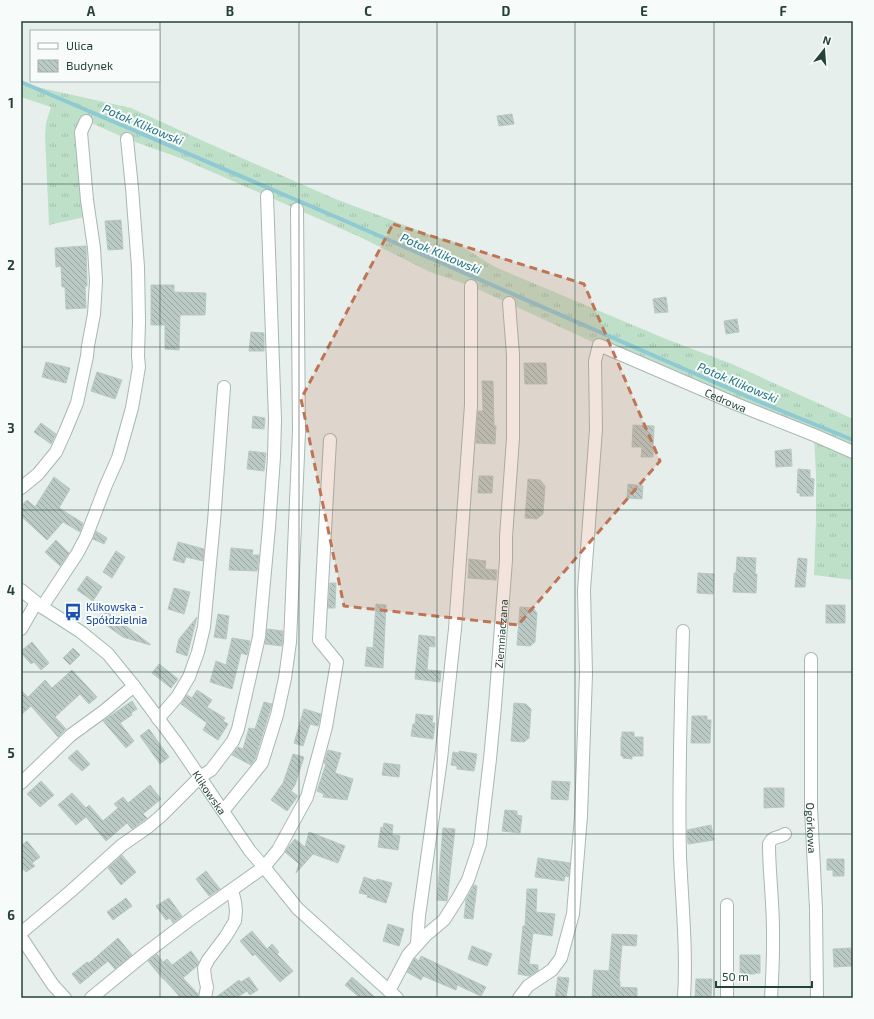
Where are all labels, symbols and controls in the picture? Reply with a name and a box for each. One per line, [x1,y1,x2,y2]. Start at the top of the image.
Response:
text: A [87,3,96,19]
text: B [226,3,234,19]
text: C [364,3,372,19]
text: D [502,3,511,19]
text: E [640,3,648,19]
text: F [779,3,787,19]
legend [30,30,160,82]
north arrow [804,30,844,70]
text: N [821,33,833,47]
text: Ulica [66,38,93,52]
text: Budynek [66,58,113,72]
text: 1 [8,95,14,111]
water label: Potok Klikowski [101,101,185,147]
water label: Potok Klikowski [399,230,483,276]
text: 2 [7,257,15,273]
water label: Potok Klikowski [696,359,780,405]
street label: Cedrowa [703,385,749,414]
text: 3 [7,420,15,436]
text: 4 [7,582,15,598]
street label: Ziemniaczana [491,599,510,669]
place label: Klikowska - Spółdzielnia [86,600,147,626]
bus stop icon: Klikowska - Spółdzielnia [63,602,83,622]
text: 5 [7,745,15,761]
street label: Klikowska [190,768,230,817]
street label: Ogórkowa [805,803,820,854]
text: 6 [7,907,15,923]
scale bar [716,963,812,989]
text: 50 m [722,969,749,983]

